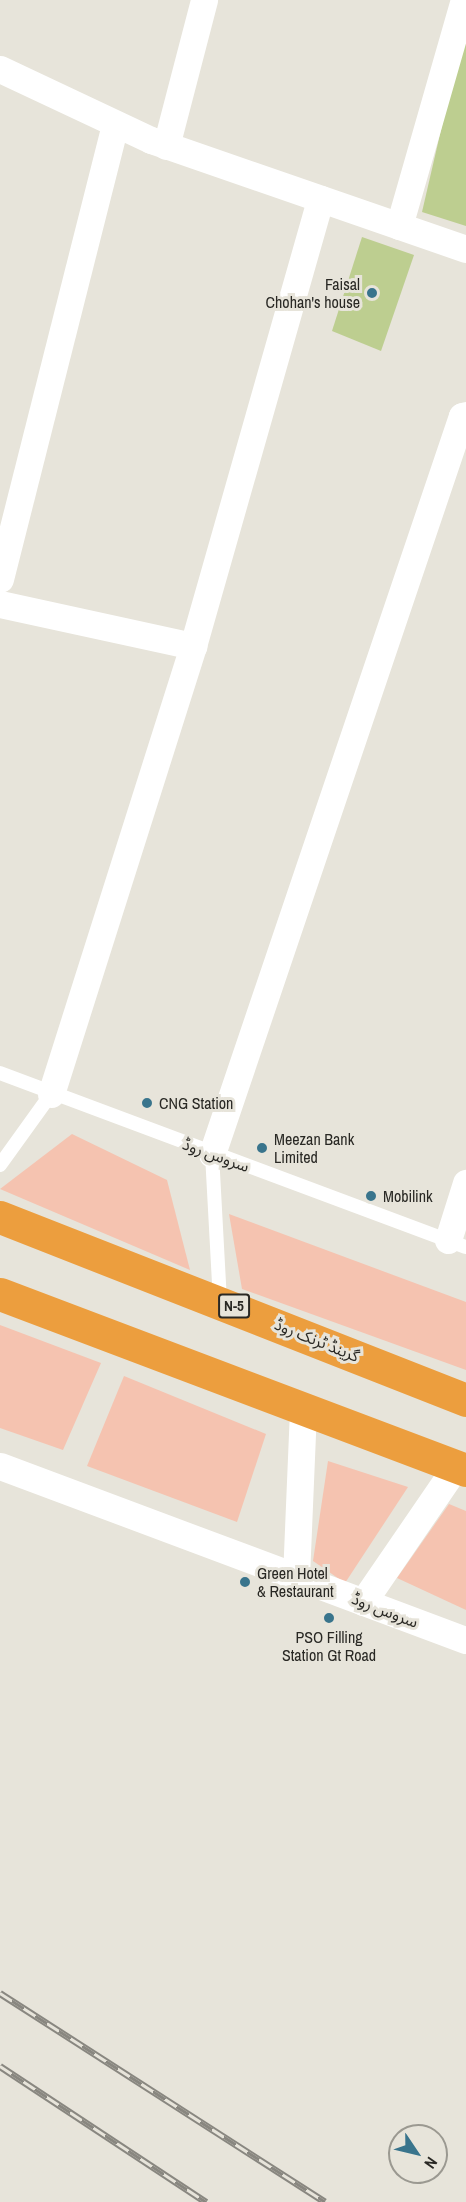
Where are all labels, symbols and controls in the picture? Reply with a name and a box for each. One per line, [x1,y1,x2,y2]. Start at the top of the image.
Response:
place label: Faisal Chohan's house [266,274,360,312]
marker: Faisal Chohan's house [365,286,379,300]
place label: CNG Station [159,1093,233,1113]
marker: CNG Station [140,1096,154,1110]
place label: Meezan Bank Limited [274,1129,354,1167]
street label: سروس روڈ [180,1134,252,1176]
marker: Meezan Bank Limited [255,1141,269,1155]
place label: Mobilink [383,1186,433,1206]
marker: Mobilink [364,1189,378,1203]
road number: N-5 [218,1294,250,1318]
street label: گرینڈ ٹرنک روڈ [272,1314,362,1366]
place label: Green Hotel & Restaurant [257,1563,334,1601]
marker: Green Hotel & Restaurant [238,1575,252,1589]
street label: سروس روڈ [349,1589,421,1631]
marker: PSO Filling Station Gt Road [322,1611,336,1625]
place label: PSO Filling Station Gt Road [282,1627,376,1665]
north arrow [388,2124,448,2184]
text: N [419,2153,443,2173]

